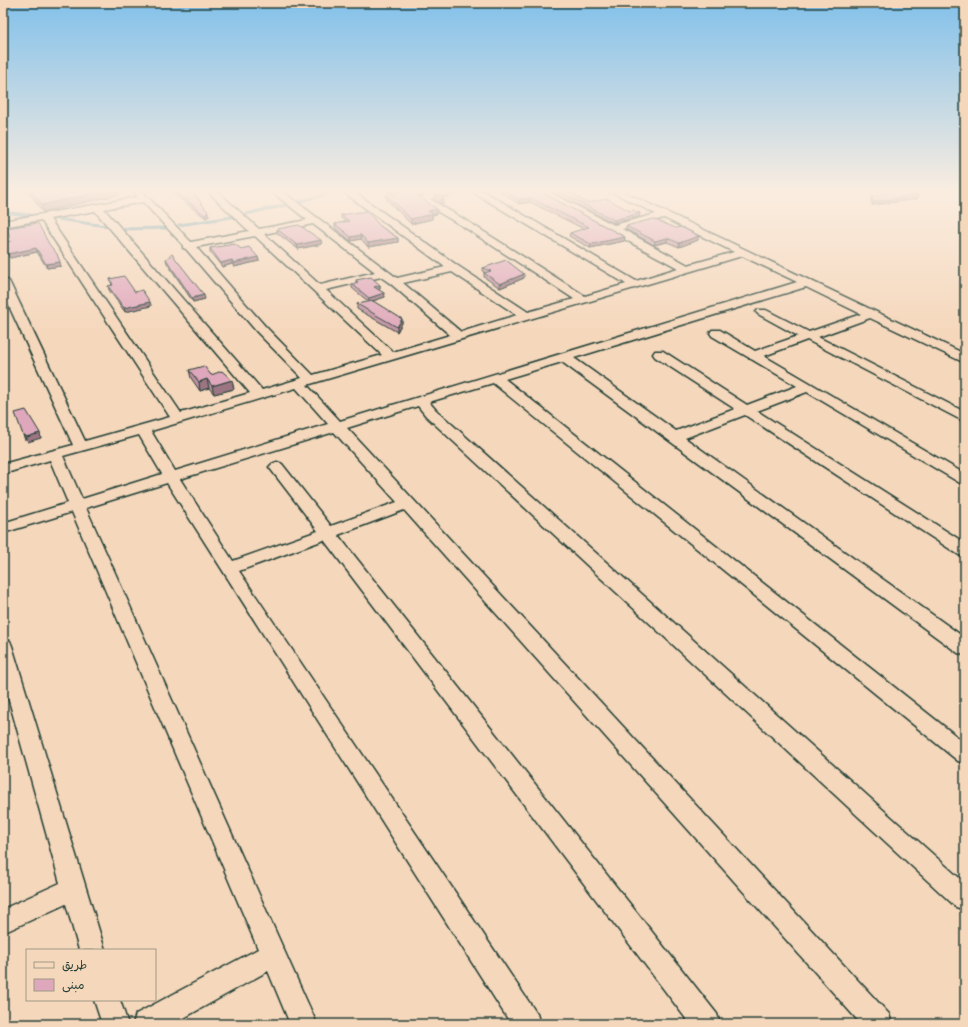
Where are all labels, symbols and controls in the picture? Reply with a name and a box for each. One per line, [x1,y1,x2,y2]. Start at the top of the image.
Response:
legend [26,949,156,1001]
text: طريق [62,957,87,975]
text: مبنى [62,977,85,995]

